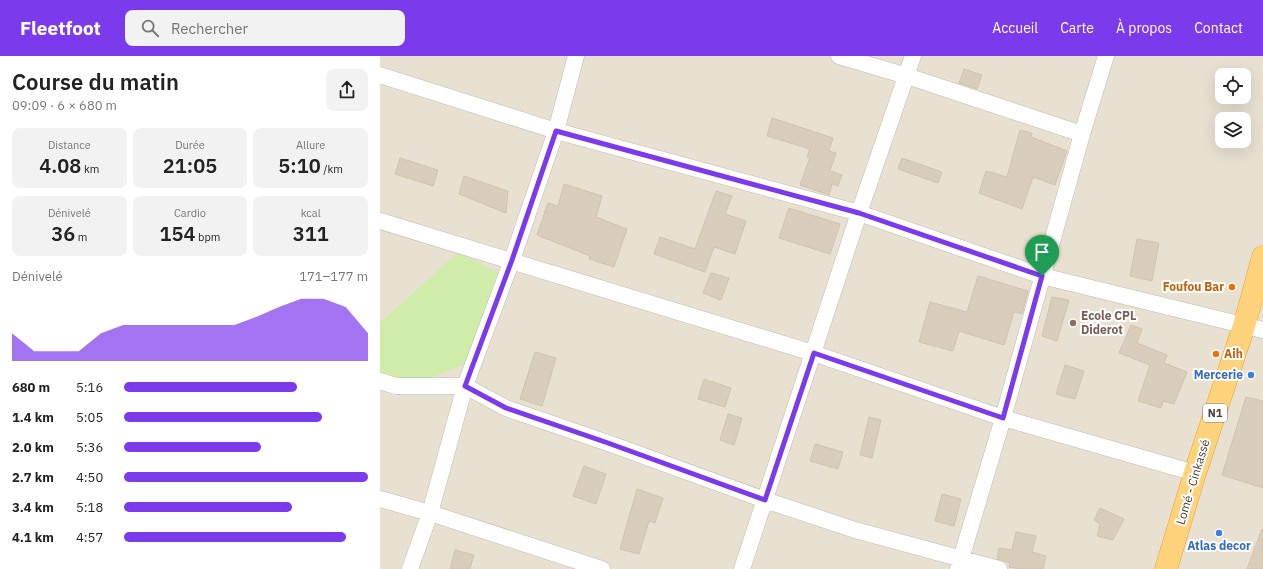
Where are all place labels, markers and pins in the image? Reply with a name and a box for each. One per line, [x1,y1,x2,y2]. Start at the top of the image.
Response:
pin [1025,235,1059,276]
place label: Foufou Bar [1163,279,1224,294]
marker: Foufou Bar [1227,282,1237,292]
place label: Ecole CPL Diderot [1081,308,1136,337]
marker: Ecole CPL Diderot [1068,318,1078,328]
place label: Aih [1224,346,1243,361]
marker: Aih [1211,349,1221,359]
place label: Mercerie [1194,367,1243,382]
marker: Mercerie [1246,370,1256,380]
marker: Atlas decor [1214,528,1224,538]
place label: Atlas decor [1187,538,1251,553]

